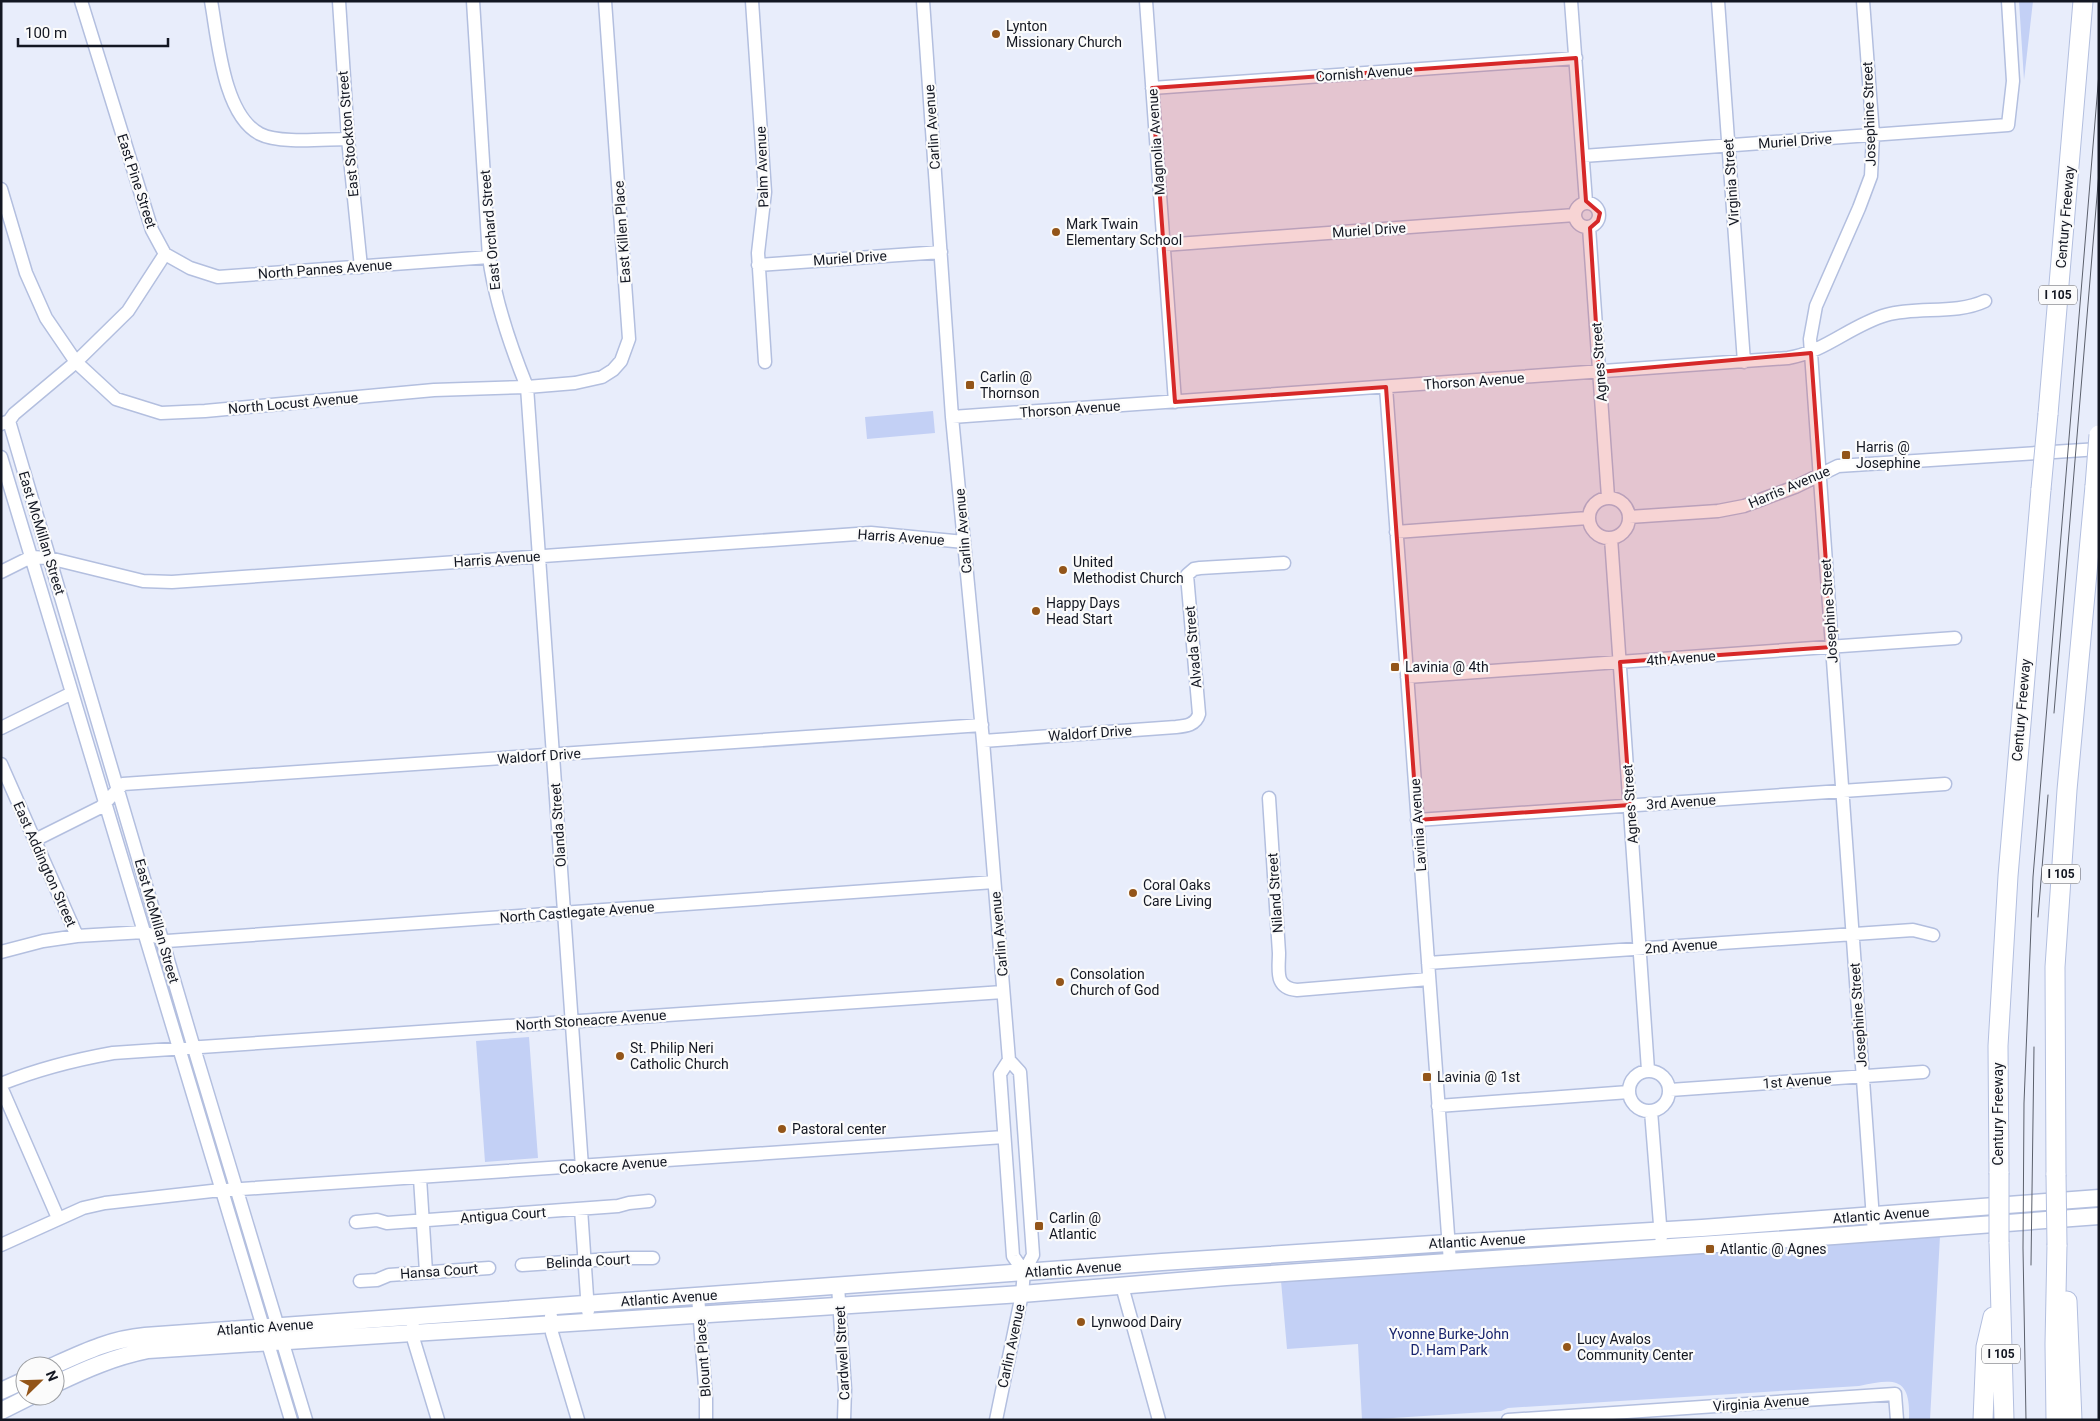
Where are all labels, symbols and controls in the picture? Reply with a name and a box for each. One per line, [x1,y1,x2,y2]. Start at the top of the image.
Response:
scale bar [18,15,168,47]
place label: Lynton Missionary Church [1006,18,1122,50]
text: 100 m [25,24,67,42]
marker: Lynton Missionary Church [990,28,1002,40]
street label: Josephine Street [1859,61,1879,167]
street label: Cornish Avenue [1315,62,1413,84]
street label: East Stockton Street [334,70,361,198]
street label: Carlin Avenue [921,84,943,170]
street label: Magnolia Avenue [1144,88,1168,196]
street label: Palm Avenue [753,126,771,208]
street label: Muriel Drive [1758,130,1832,152]
street label: East Pine Street [114,132,160,231]
street label: Virginia Street [1720,137,1742,226]
street label: Century Freeway [2053,165,2077,269]
street label: East Orchard Street [477,169,503,291]
street label: East Killen Place [610,180,634,284]
place label: Mark Twain Elementary School [1066,216,1182,248]
street label: Muriel Drive [1332,219,1406,241]
marker: Mark Twain Elementary School [1050,226,1062,238]
street label: Muriel Drive [813,247,887,269]
street label: North Pannes Avenue [257,256,393,282]
road number: I 105 [2039,286,2077,304]
street label: Agnes Street [1588,321,1610,402]
place label: Carlin @ Thornson [980,369,1039,401]
street label: Thorson Avenue [1423,369,1525,393]
marker: Carlin @ Thornson [964,379,976,391]
street label: North Locust Avenue [227,389,359,417]
street label: Thorson Avenue [1019,397,1121,421]
place label: Harris @ Josephine [1856,439,1921,471]
marker: Harris @ Josephine [1840,449,1852,461]
street label: Harris Avenue [1746,463,1832,511]
street label: East McMillan Street [16,469,69,597]
street label: Carlin Avenue [951,488,975,574]
street label: Harris Avenue [857,526,945,548]
street label: Harris Avenue [453,548,541,570]
place label: United Methodist Church [1073,554,1184,586]
street label: Josephine Street [1817,558,1841,664]
marker: United Methodist Church [1057,564,1069,576]
place label: Happy Days Head Start [1046,595,1120,627]
marker: Happy Days Head Start [1030,605,1042,617]
street label: Alvada Street [1181,605,1205,689]
street label: 4th Avenue [1646,648,1716,668]
street label: Century Freeway [2009,658,2033,762]
place label: Lavinia @ 4th [1405,659,1489,675]
marker: Lavinia @ 4th [1389,661,1401,673]
street label: Waldorf Drive [1048,722,1132,744]
street label: Waldorf Drive [497,745,581,767]
street label: Agnes Street [1619,763,1641,844]
street label: Lavinia Avenue [1407,778,1429,872]
street label: Olanda Street [547,782,569,868]
street label: 3rd Avenue [1646,792,1716,812]
street label: East Addington Street [10,799,80,929]
street label: Niland Street [1264,852,1286,934]
street label: East McMillan Street [132,857,183,985]
road number: I 105 [2042,864,2080,884]
place label: Coral Oaks Care Living [1143,877,1212,909]
marker: Coral Oaks Care Living [1127,887,1139,899]
street label: Carlin Avenue [987,891,1011,977]
street label: North Castlegate Avenue [499,899,655,925]
street label: 2nd Avenue [1644,935,1718,957]
street label: Josephine Street [1846,962,1870,1068]
place label: Consolation Church of God [1070,966,1159,998]
marker: Consolation Church of God [1054,976,1066,988]
street label: North Stoneacre Avenue [515,1007,667,1033]
place label: St. Philip Neri Catholic Church [630,1040,729,1072]
marker: St. Philip Neri Catholic Church [614,1050,626,1062]
street label: Century Freeway [1990,1062,2006,1166]
place label: Lavinia @ 1st [1437,1069,1521,1085]
marker: Lavinia @ 1st [1421,1071,1433,1083]
street label: 1st Avenue [1762,1071,1832,1091]
place label: Pastoral center [792,1121,886,1137]
marker: Pastoral center [776,1123,788,1135]
street label: Cookacre Avenue [558,1153,668,1177]
street label: Antigua Court [460,1204,547,1226]
street label: Atlantic Avenue [1832,1204,1930,1226]
place label: Carlin @ Atlantic [1049,1210,1101,1242]
marker: Carlin @ Atlantic [1033,1220,1045,1232]
street label: Atlantic Avenue [1428,1230,1526,1252]
place label: Atlantic @ Agnes [1720,1241,1827,1257]
marker: Atlantic @ Agnes [1704,1243,1716,1255]
street label: Belinda Court [546,1251,631,1271]
street label: Atlantic Avenue [1024,1258,1122,1280]
street label: Hansa Court [399,1260,479,1282]
street label: Atlantic Avenue [620,1287,718,1309]
street label: Carlin Avenue [994,1303,1028,1389]
street label: Cardwell Street [832,1305,852,1401]
place label: Lynwood Dairy [1091,1314,1182,1330]
street label: Atlantic Avenue [216,1316,314,1338]
marker: Lynwood Dairy [1075,1316,1087,1328]
street label: Blount Place [692,1318,714,1398]
park label: Yvonne Burke-John D. Ham Park [1389,1326,1509,1358]
place label: Lucy Avalos Community Center [1577,1331,1693,1363]
marker: Lucy Avalos Community Center [1561,1341,1573,1353]
road number: I 105 [1982,1345,2020,1364]
north arrow [15,1356,65,1406]
text: N [43,1368,61,1384]
street label: Virginia Avenue [1712,1392,1810,1414]

